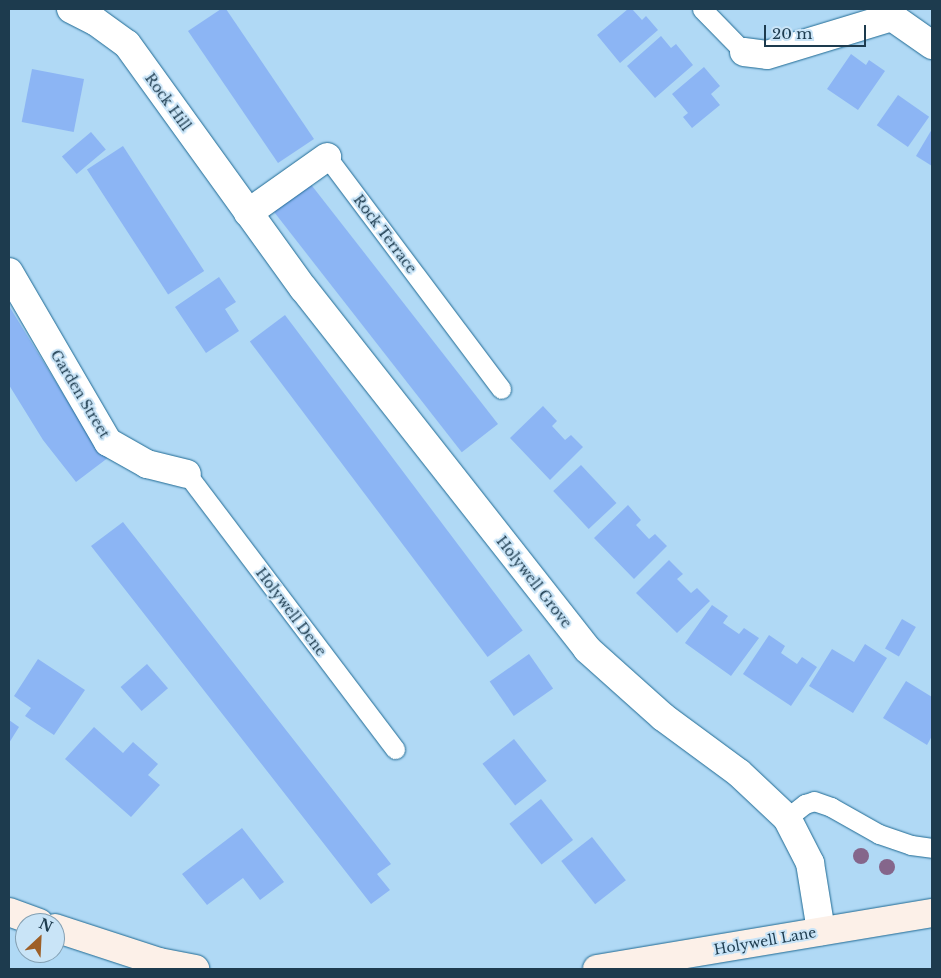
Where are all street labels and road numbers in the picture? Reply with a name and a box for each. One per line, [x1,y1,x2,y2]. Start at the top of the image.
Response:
street label: Rock Hill [142,70,194,134]
street label: Rock Terrace [350,191,420,277]
street label: Garden Street [47,347,113,441]
street label: Holywell Grove [493,533,575,631]
street label: Holywell Dene [252,565,330,659]
street label: Holywell Lane [713,924,817,958]

